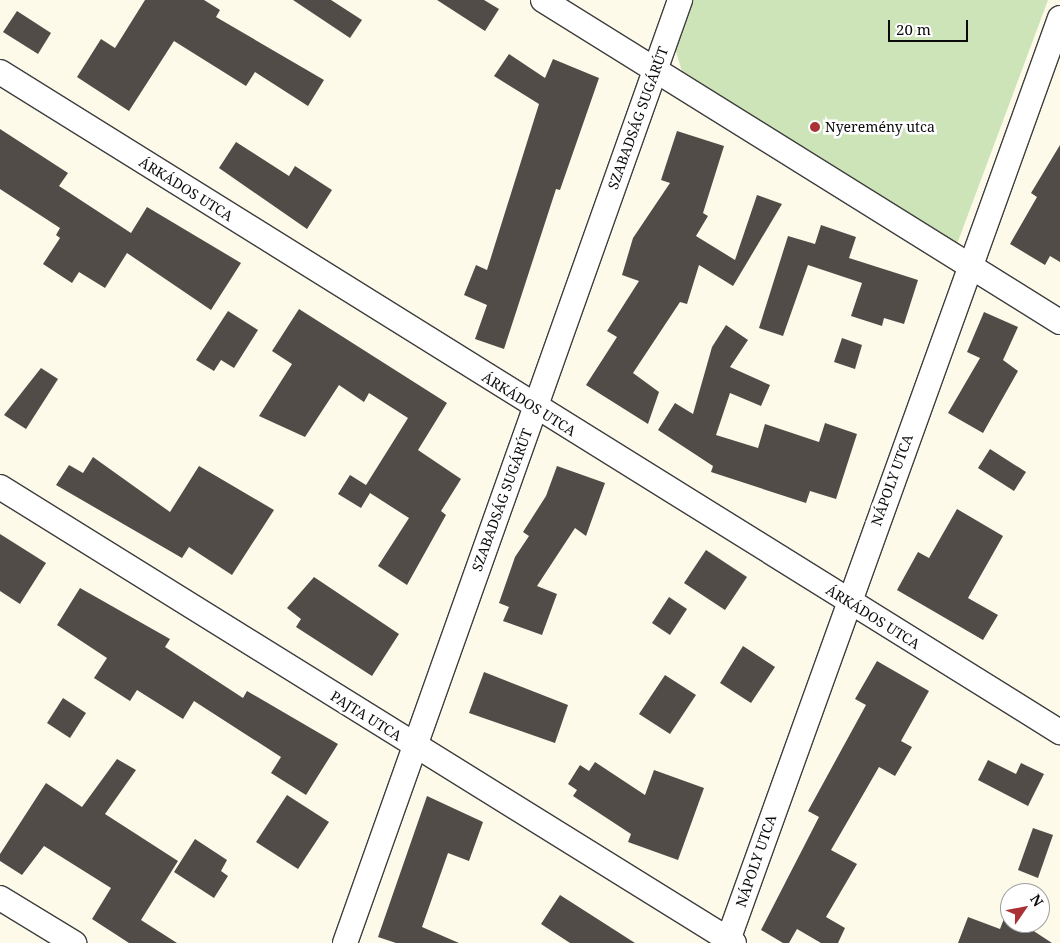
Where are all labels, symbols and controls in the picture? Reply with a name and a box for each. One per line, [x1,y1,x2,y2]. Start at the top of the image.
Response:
scale bar [890,10,970,42]
text: 20 m [896,19,931,39]
street label: SZABADSÁG SUGÁRÚT [604,44,672,192]
place label: Nyeremény utca [825,119,935,135]
marker: Nyeremény utca [809,121,821,133]
street label: ÁRKÁDOS UTCA [136,153,236,225]
street label: ÁRKÁDOS UTCA [479,368,579,440]
street label: SZABADSÁG SUGÁRÚT [468,426,536,574]
street label: NÁPOLY UTCA [868,432,916,528]
street label: ÁRKÁDOS UTCA [823,581,923,653]
street label: PAJTA UTCA [327,687,405,745]
street label: NÁPOLY UTCA [732,813,780,909]
north arrow [1000,883,1050,933]
text: N [1026,890,1048,910]

